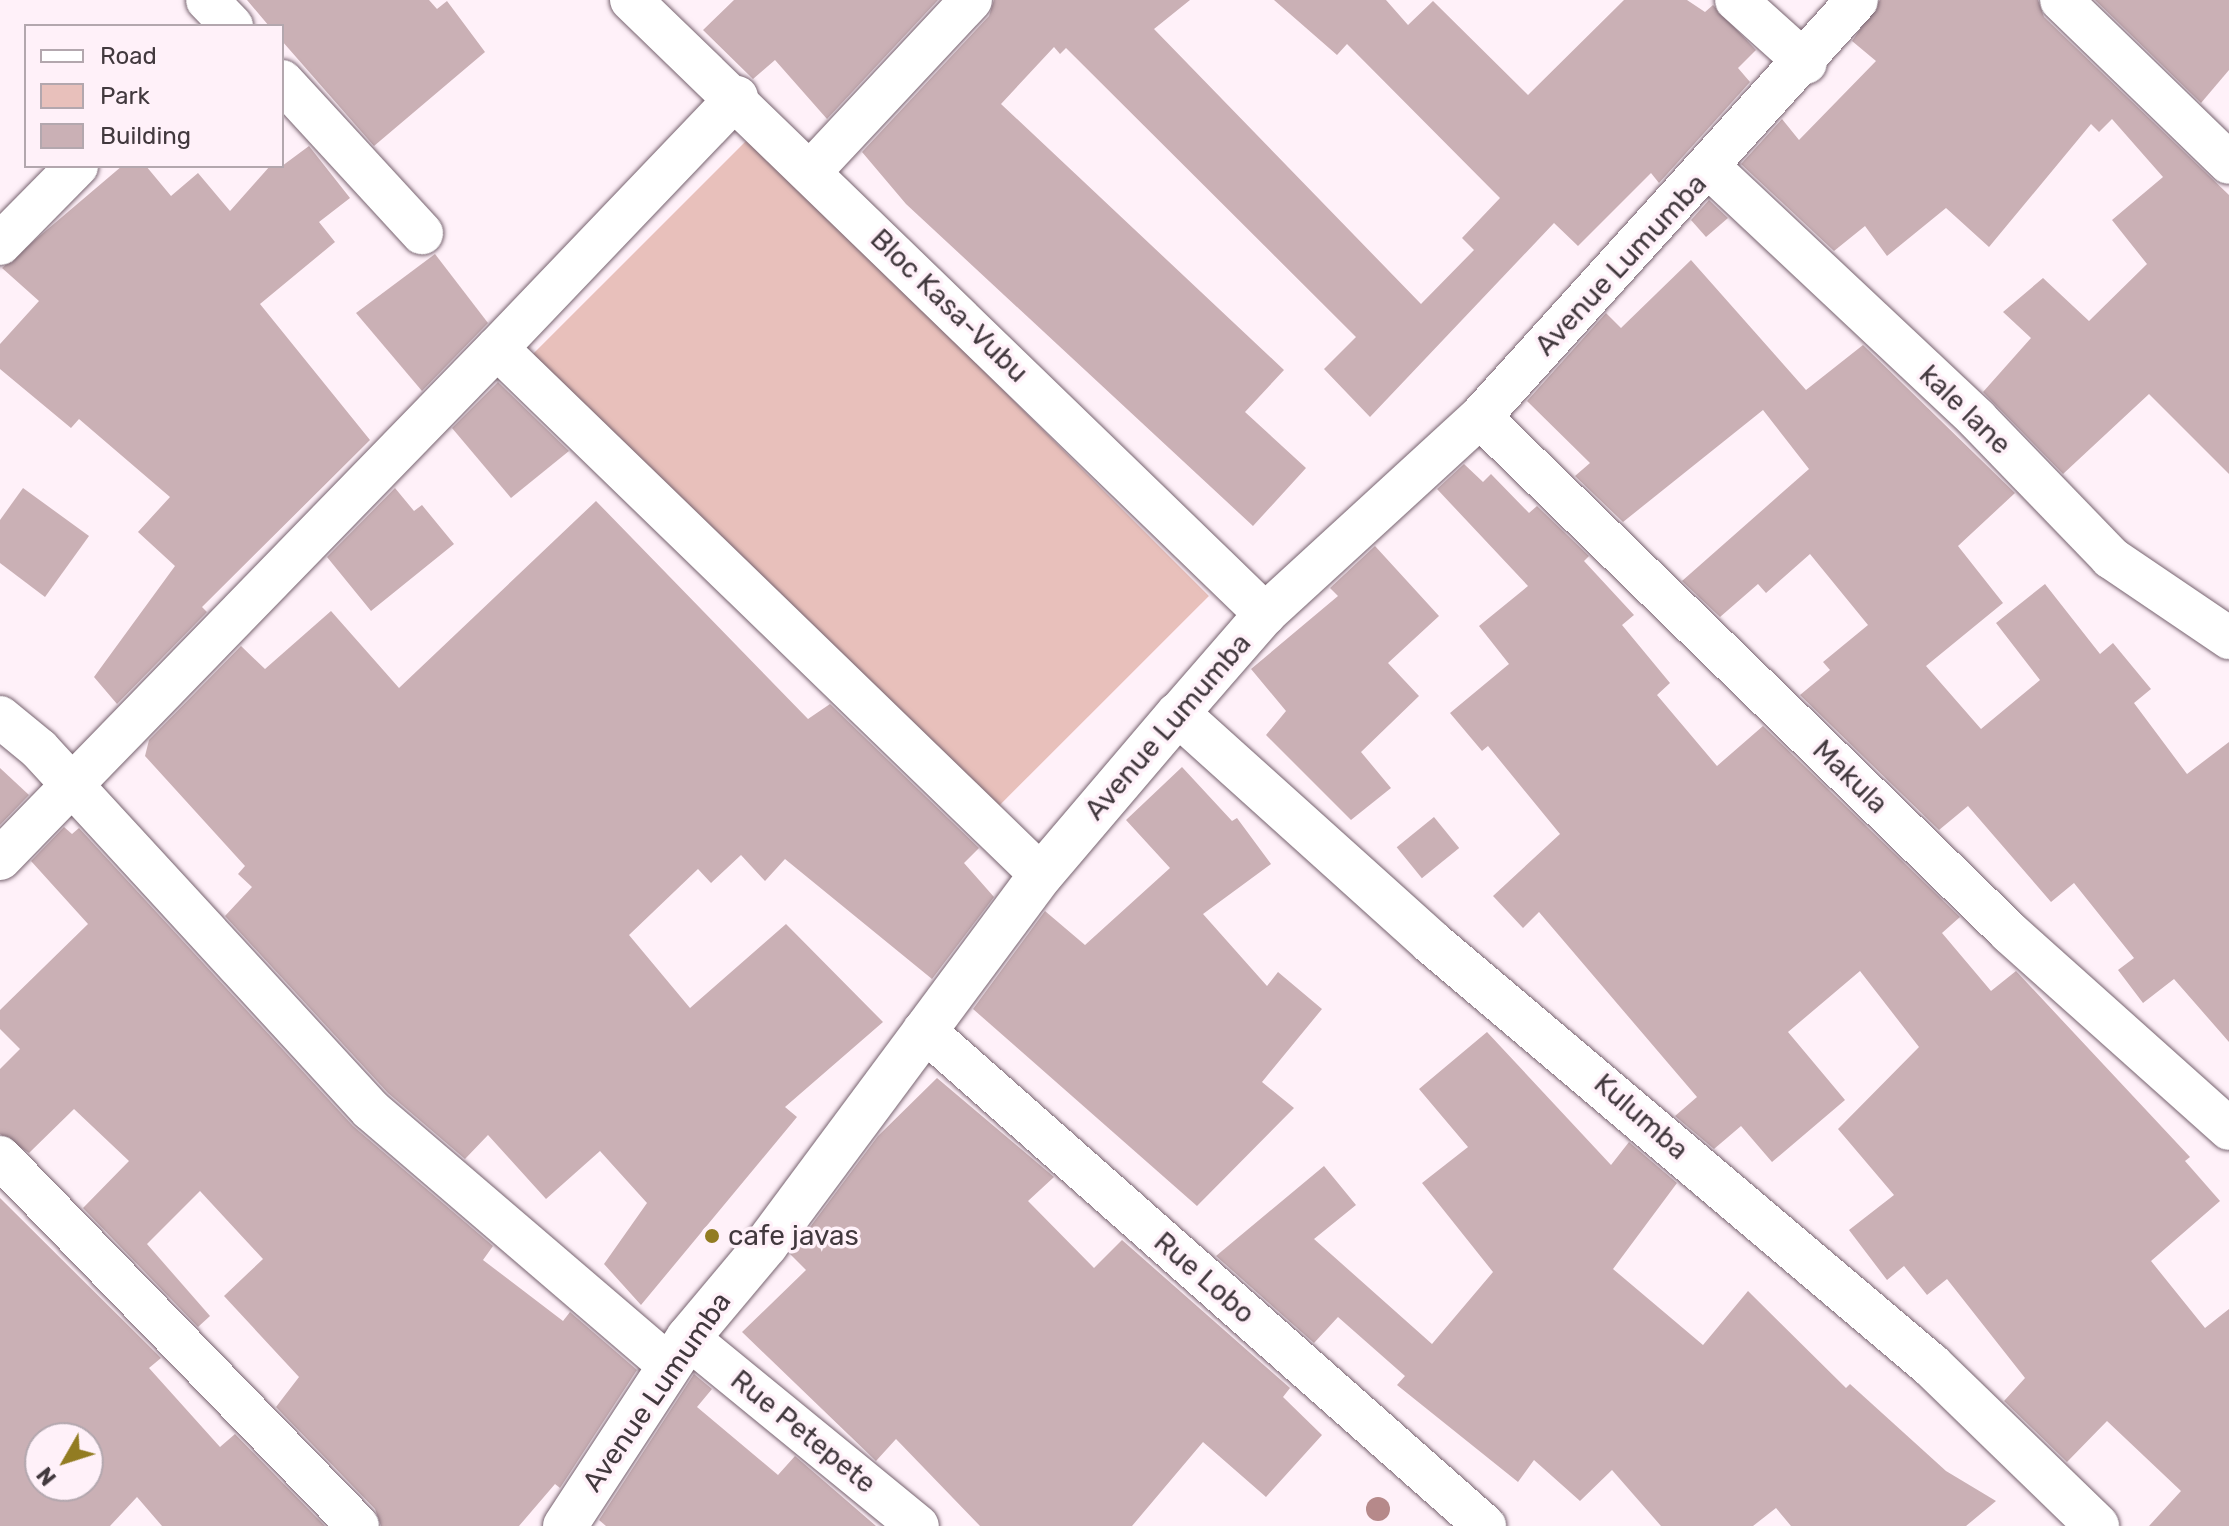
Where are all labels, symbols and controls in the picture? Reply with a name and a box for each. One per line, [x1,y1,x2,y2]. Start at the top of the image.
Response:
legend [24,24,284,168]
text: Road [100,42,157,70]
text: Park [100,82,150,110]
text: Building [100,122,191,150]
street label: Avenue Lumumba [1528,167,1714,363]
street label: Bloc Kasa-Vubu [863,222,1035,390]
street label: kale lane [1912,358,2018,462]
street label: Avenue Lumumba [1078,627,1258,827]
street label: Makula [1806,733,1894,821]
street label: Kulumba [1587,1067,1695,1167]
place label: cafe javas [728,1219,859,1253]
street label: Rue Lobo [1147,1225,1261,1331]
marker: cafe javas [703,1227,721,1245]
street label: Avenue Lumumba [576,1286,738,1498]
street label: Rue Petepete [724,1363,882,1501]
north arrow [24,1422,104,1502]
text: N [31,1462,62,1491]

